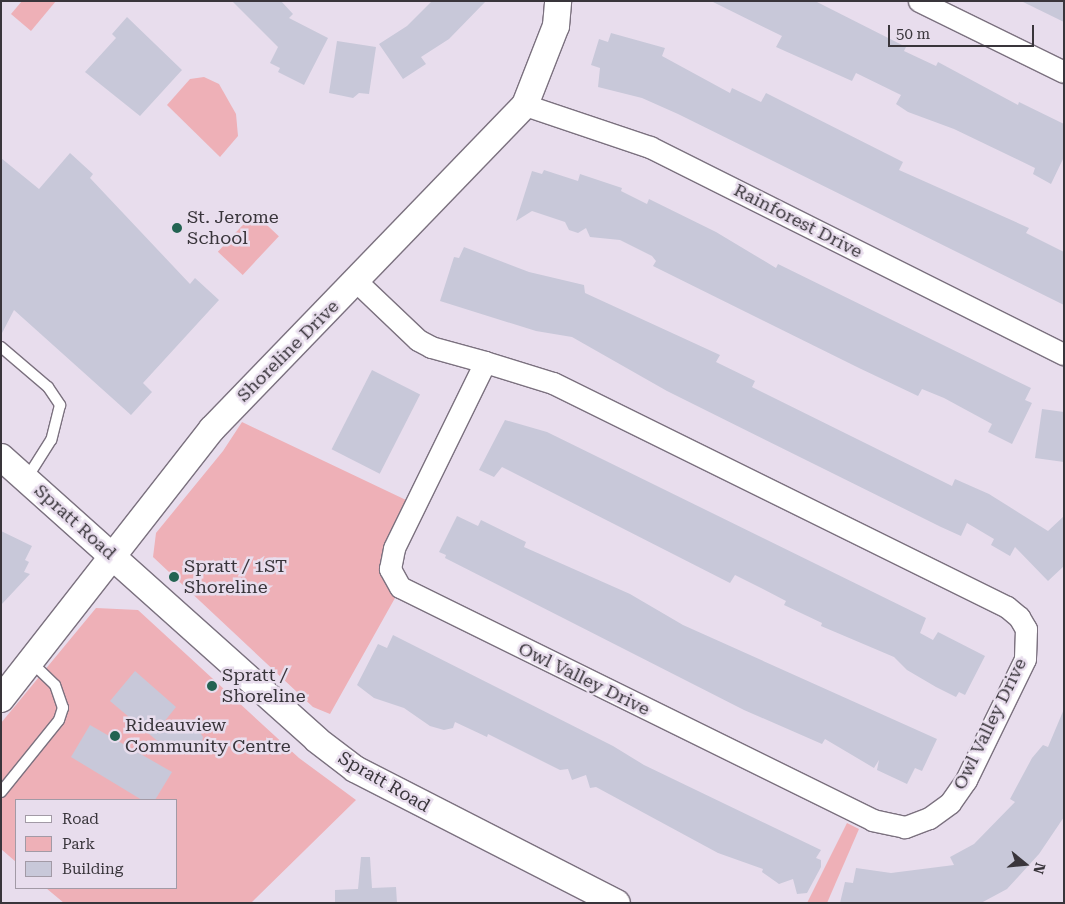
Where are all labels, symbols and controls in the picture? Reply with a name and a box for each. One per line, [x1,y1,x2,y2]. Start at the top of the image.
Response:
scale bar [890,15,1036,47]
text: 50 m [896,25,930,43]
street label: Rainforest Drive [730,179,866,263]
place label: St. Jerome School [187,207,279,250]
marker: St. Jerome School [171,222,183,234]
street label: Shoreline Drive [233,296,343,406]
street label: Spratt Road [30,480,120,564]
place label: Spratt / 1ST Shoreline [184,556,287,598]
marker: Spratt / 1ST Shoreline [168,571,180,583]
street label: Owl Valley Drive [515,638,653,720]
street label: Owl Valley Drive [949,655,1031,793]
place label: Spratt / Shoreline [222,665,306,708]
marker: Spratt / Shoreline [206,680,218,692]
place label: Rideauview Community Centre [125,715,291,758]
marker: Rideauview Community Centre [109,730,121,742]
street label: Spratt Road [334,747,434,817]
legend [15,799,178,889]
text: Road [62,810,99,828]
text: Park [62,835,95,853]
north arrow [1000,839,1050,889]
text: Building [62,860,123,878]
text: N [1030,861,1049,876]

